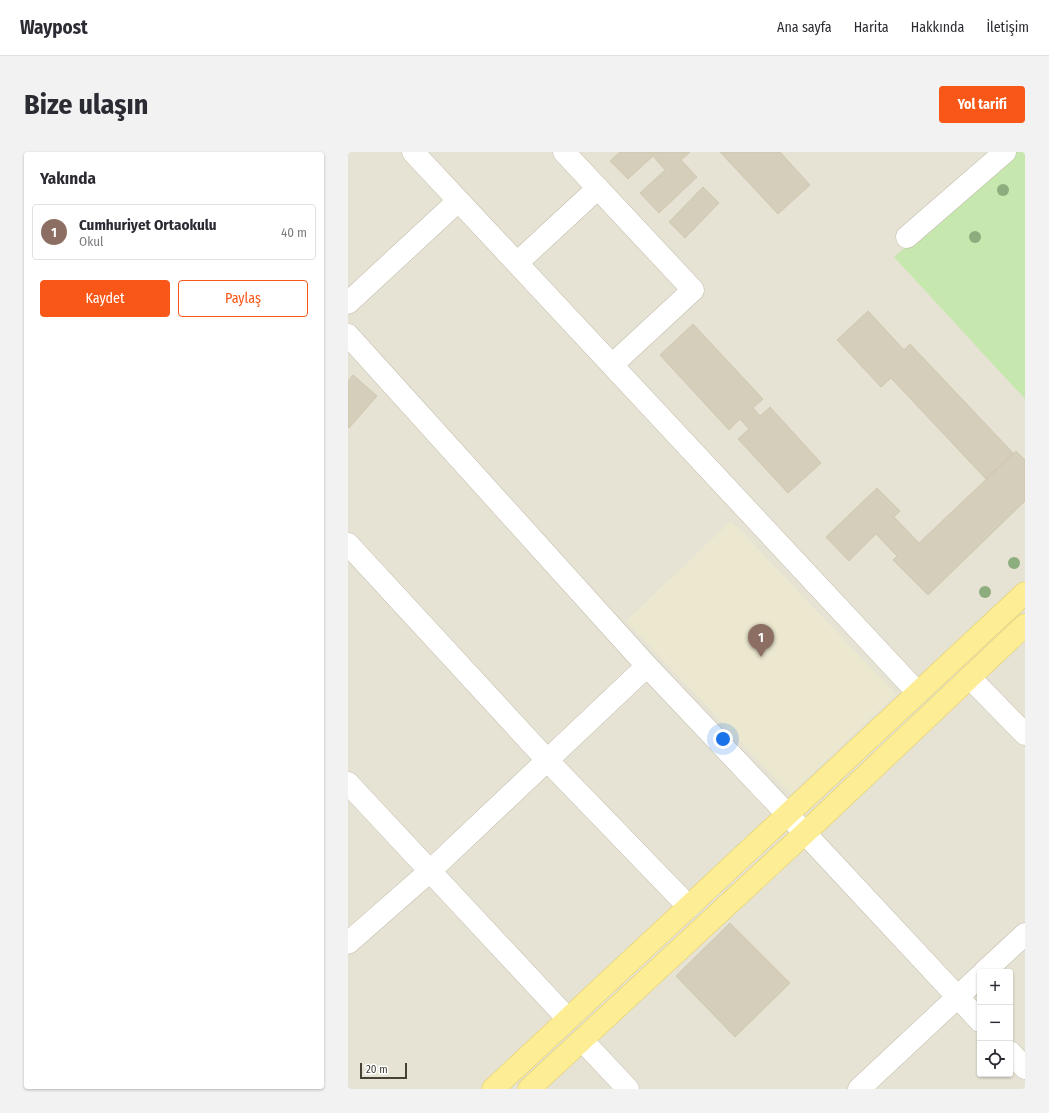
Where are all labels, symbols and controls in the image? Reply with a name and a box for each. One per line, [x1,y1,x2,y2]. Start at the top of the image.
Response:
text: Waypost [20,16,88,39]
text: Ana sayfa [777,19,832,36]
text: Harita [854,19,889,36]
text: Hakkında [911,19,964,36]
text: İletişim [986,19,1029,36]
button: Yol tarifi [939,86,1025,123]
text: Bize ulaşın [24,88,148,121]
text: Yakında [40,168,96,189]
text: Cumhuriyet Ortaokulu [79,216,217,234]
text: 1 [51,225,57,240]
text: 40 m [281,225,307,240]
text: Okul [79,234,103,249]
button: Kaydet [40,280,170,317]
button: Paylaş [178,280,308,317]
pin: 1 [748,624,774,657]
your location [713,729,733,749]
map controls [977,969,1013,1077]
button: + [977,969,1013,1005]
button: − [977,1005,1013,1041]
button: locate [977,1041,1013,1077]
scale bar [360,1061,407,1080]
text: 20 m [366,1063,388,1076]

